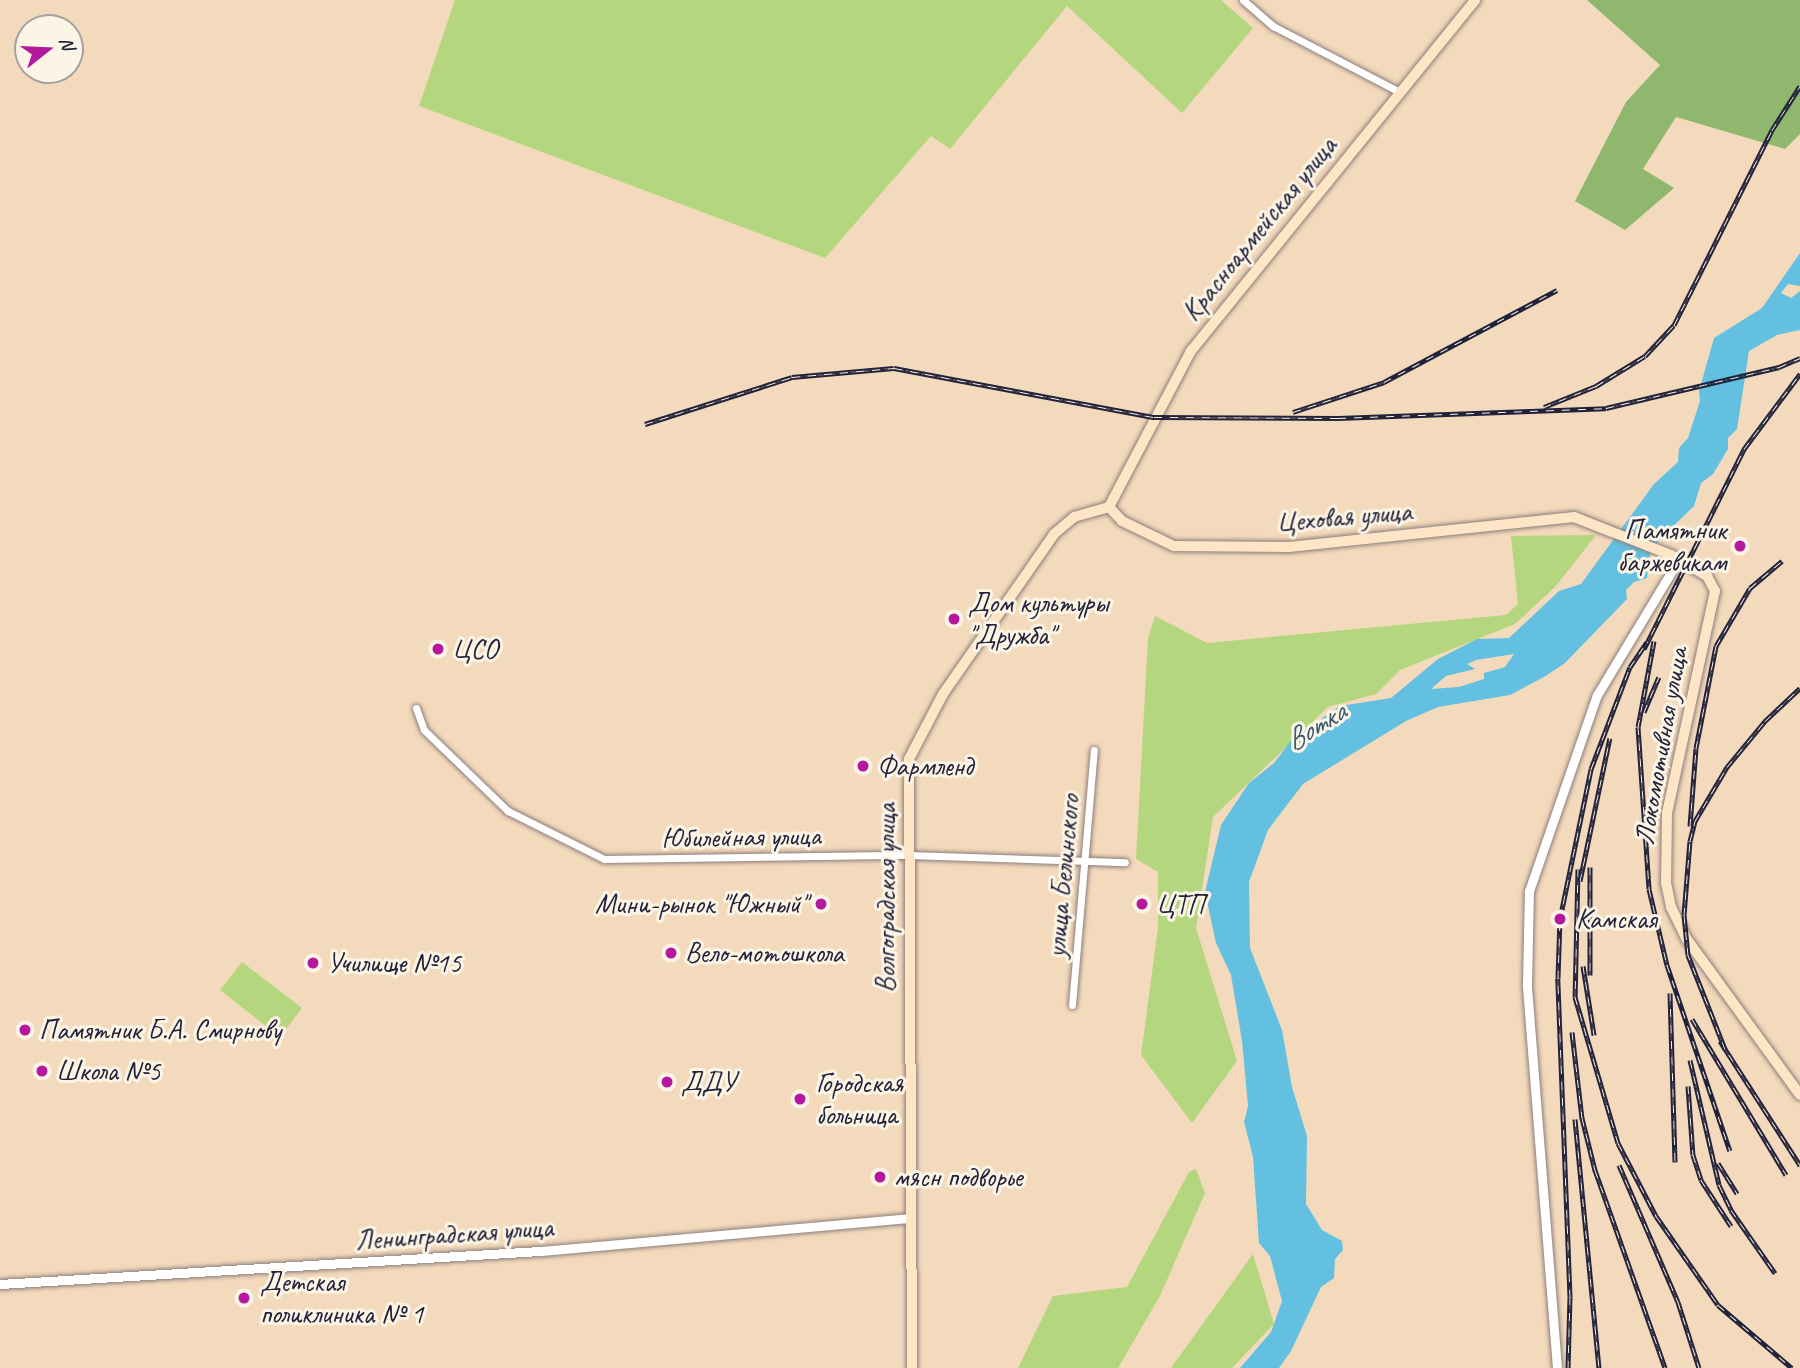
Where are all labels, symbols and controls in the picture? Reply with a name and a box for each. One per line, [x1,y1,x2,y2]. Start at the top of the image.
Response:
north arrow [14,14,84,84]
text: N [54,34,80,52]
street label: Красноармейская улица [1174,129,1344,329]
street label: Цеховая улица [1274,494,1414,540]
place label: Памятник баржевикам [1617,513,1726,579]
marker: Памятник баржевикам [1732,538,1748,554]
place label: Дом культуры "Дружба" [968,586,1104,652]
marker: Дом культуры "Дружба" [946,611,962,627]
place label: ЦСО [452,632,498,666]
marker: ЦСО [430,641,446,657]
street label: Локомотивная улица [1627,645,1695,847]
water label: Вотка [1278,694,1352,758]
place label: Фармленд [877,749,973,783]
marker: Фармленд [855,758,871,774]
street label: улица Белинского [1039,792,1087,960]
street label: Волгоградская улица [869,802,903,994]
street label: Юбилейная улица [660,819,822,855]
place label: Мини-рынок "Южный" [595,887,807,921]
place label: ЦТП [1156,887,1204,921]
marker: Мини-рынок "Южный" [813,896,829,912]
marker: ЦТП [1134,896,1150,912]
place label: Камская [1576,902,1657,936]
marker: Камская [1550,909,1570,929]
place label: Вело-мотошкола [685,936,844,970]
marker: Вело-мотошкола [663,945,679,961]
place label: Училище №15 [327,946,461,980]
marker: Училище №15 [305,955,321,971]
place label: Памятник Б.А. Смирнову [39,1013,281,1047]
marker: Памятник Б.А. Смирнову [17,1022,33,1038]
place label: Школа №5 [56,1054,160,1088]
marker: Школа №5 [34,1063,50,1079]
place label: ДДУ [681,1065,736,1099]
place label: Городская больница [816,1066,903,1132]
marker: ДДУ [659,1074,675,1090]
marker: Городская больница [790,1089,810,1109]
place label: мясн подворье [894,1160,1022,1194]
marker: мясн подворье [872,1169,888,1185]
street label: Ленинградская улица [352,1210,556,1258]
place label: Детская поликлиника № 1 [260,1265,423,1331]
marker: Детская поликлиника № 1 [234,1288,254,1308]

